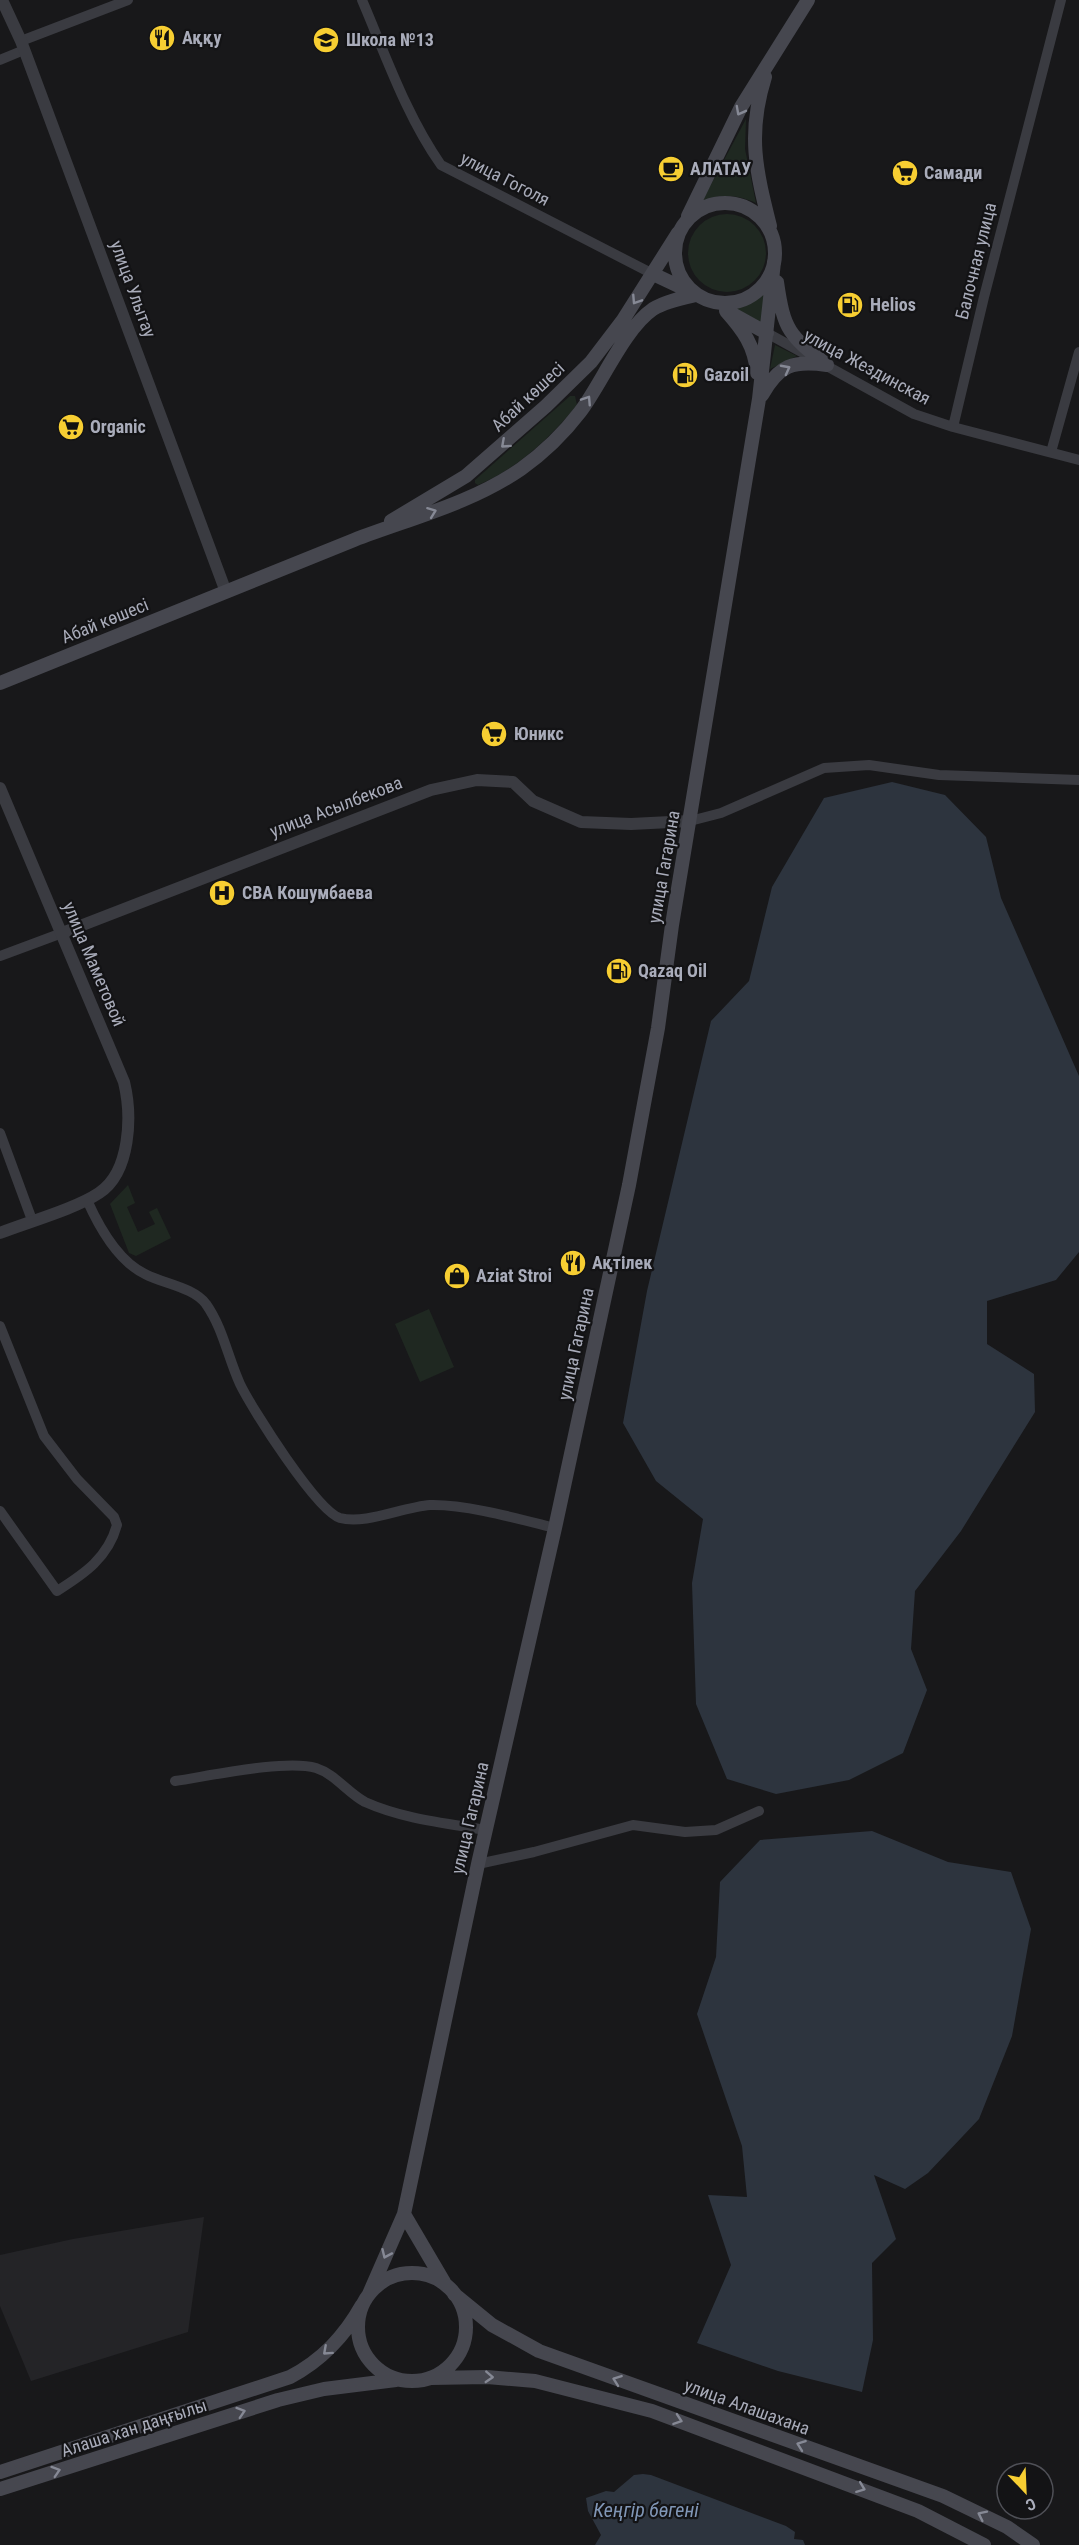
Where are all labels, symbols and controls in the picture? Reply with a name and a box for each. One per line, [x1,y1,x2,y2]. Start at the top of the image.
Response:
restaurant icon: Аққу [147,23,177,53]
school or university icon: Школа №13 [311,25,341,55]
place label: Аққу [182,27,221,48]
place label: Школа №13 [346,29,434,50]
one-way arrow [736,105,747,115]
street label: улица Гоголя [457,147,553,210]
cafe icon: АЛАТАУ [656,154,686,184]
place label: АЛАТАУ [690,158,751,179]
supermarket icon: Самади [890,158,920,188]
place label: Самади [924,162,982,183]
street label: Балочная улица [951,200,1000,321]
street label: улица Улытау [106,237,161,341]
fuel station icon: Helios [835,290,865,320]
one-way arrow [632,294,643,305]
place label: Helios [870,294,916,315]
street label: улица Жездинская [800,324,934,409]
street label: Абай көшесі [487,358,568,436]
fuel station icon: Gazoil [670,360,700,390]
place label: Gazoil [704,364,749,385]
one-way arrow [780,365,791,376]
one-way arrow [580,396,591,407]
supermarket icon: Organic [56,412,86,442]
place label: Organic [90,416,146,437]
one-way arrow [501,437,511,448]
one-way arrow [426,507,437,520]
street label: Абай көшесі [58,594,151,648]
supermarket icon: Юникс [479,719,509,749]
place label: Юникс [514,723,564,744]
street label: улица Асылбекова [267,772,405,841]
street label: улица Гагарина [643,809,684,925]
hospital icon: СВА Кошумбаева [207,878,237,908]
place label: СВА Кошумбаева [242,882,373,903]
street label: улица Маметовой [59,898,130,1029]
fuel station icon: Qazaq Oil [604,956,634,986]
place label: Qazaq Oil [638,960,707,981]
restaurant icon: Ақтілек [558,1248,588,1278]
place label: Ақтілек [592,1252,652,1273]
shop icon: Aziat Stroi [442,1261,472,1291]
place label: Aziat Stroi [476,1265,552,1286]
street label: улица Гагарина [553,1286,598,1402]
street label: улица Гагарина [446,1760,493,1876]
one-way arrow [381,2248,393,2259]
one-way arrow [323,2344,334,2355]
one-way arrow [485,2371,494,2384]
street label: улица Алашахана [682,2374,813,2439]
one-way arrow [612,2375,623,2387]
street label: Алаша хан даңғылы [58,2394,209,2461]
one-way arrow [236,2407,246,2419]
one-way arrow [673,2413,683,2426]
one-way arrow [796,2440,806,2453]
north arrow [995,2461,1055,2521]
one-way arrow [50,2466,61,2479]
one-way arrow [855,2481,866,2494]
text: С [1023,2494,1039,2515]
water label: Кеңгір бөгені [593,2498,699,2522]
one-way arrow [978,2511,989,2523]

